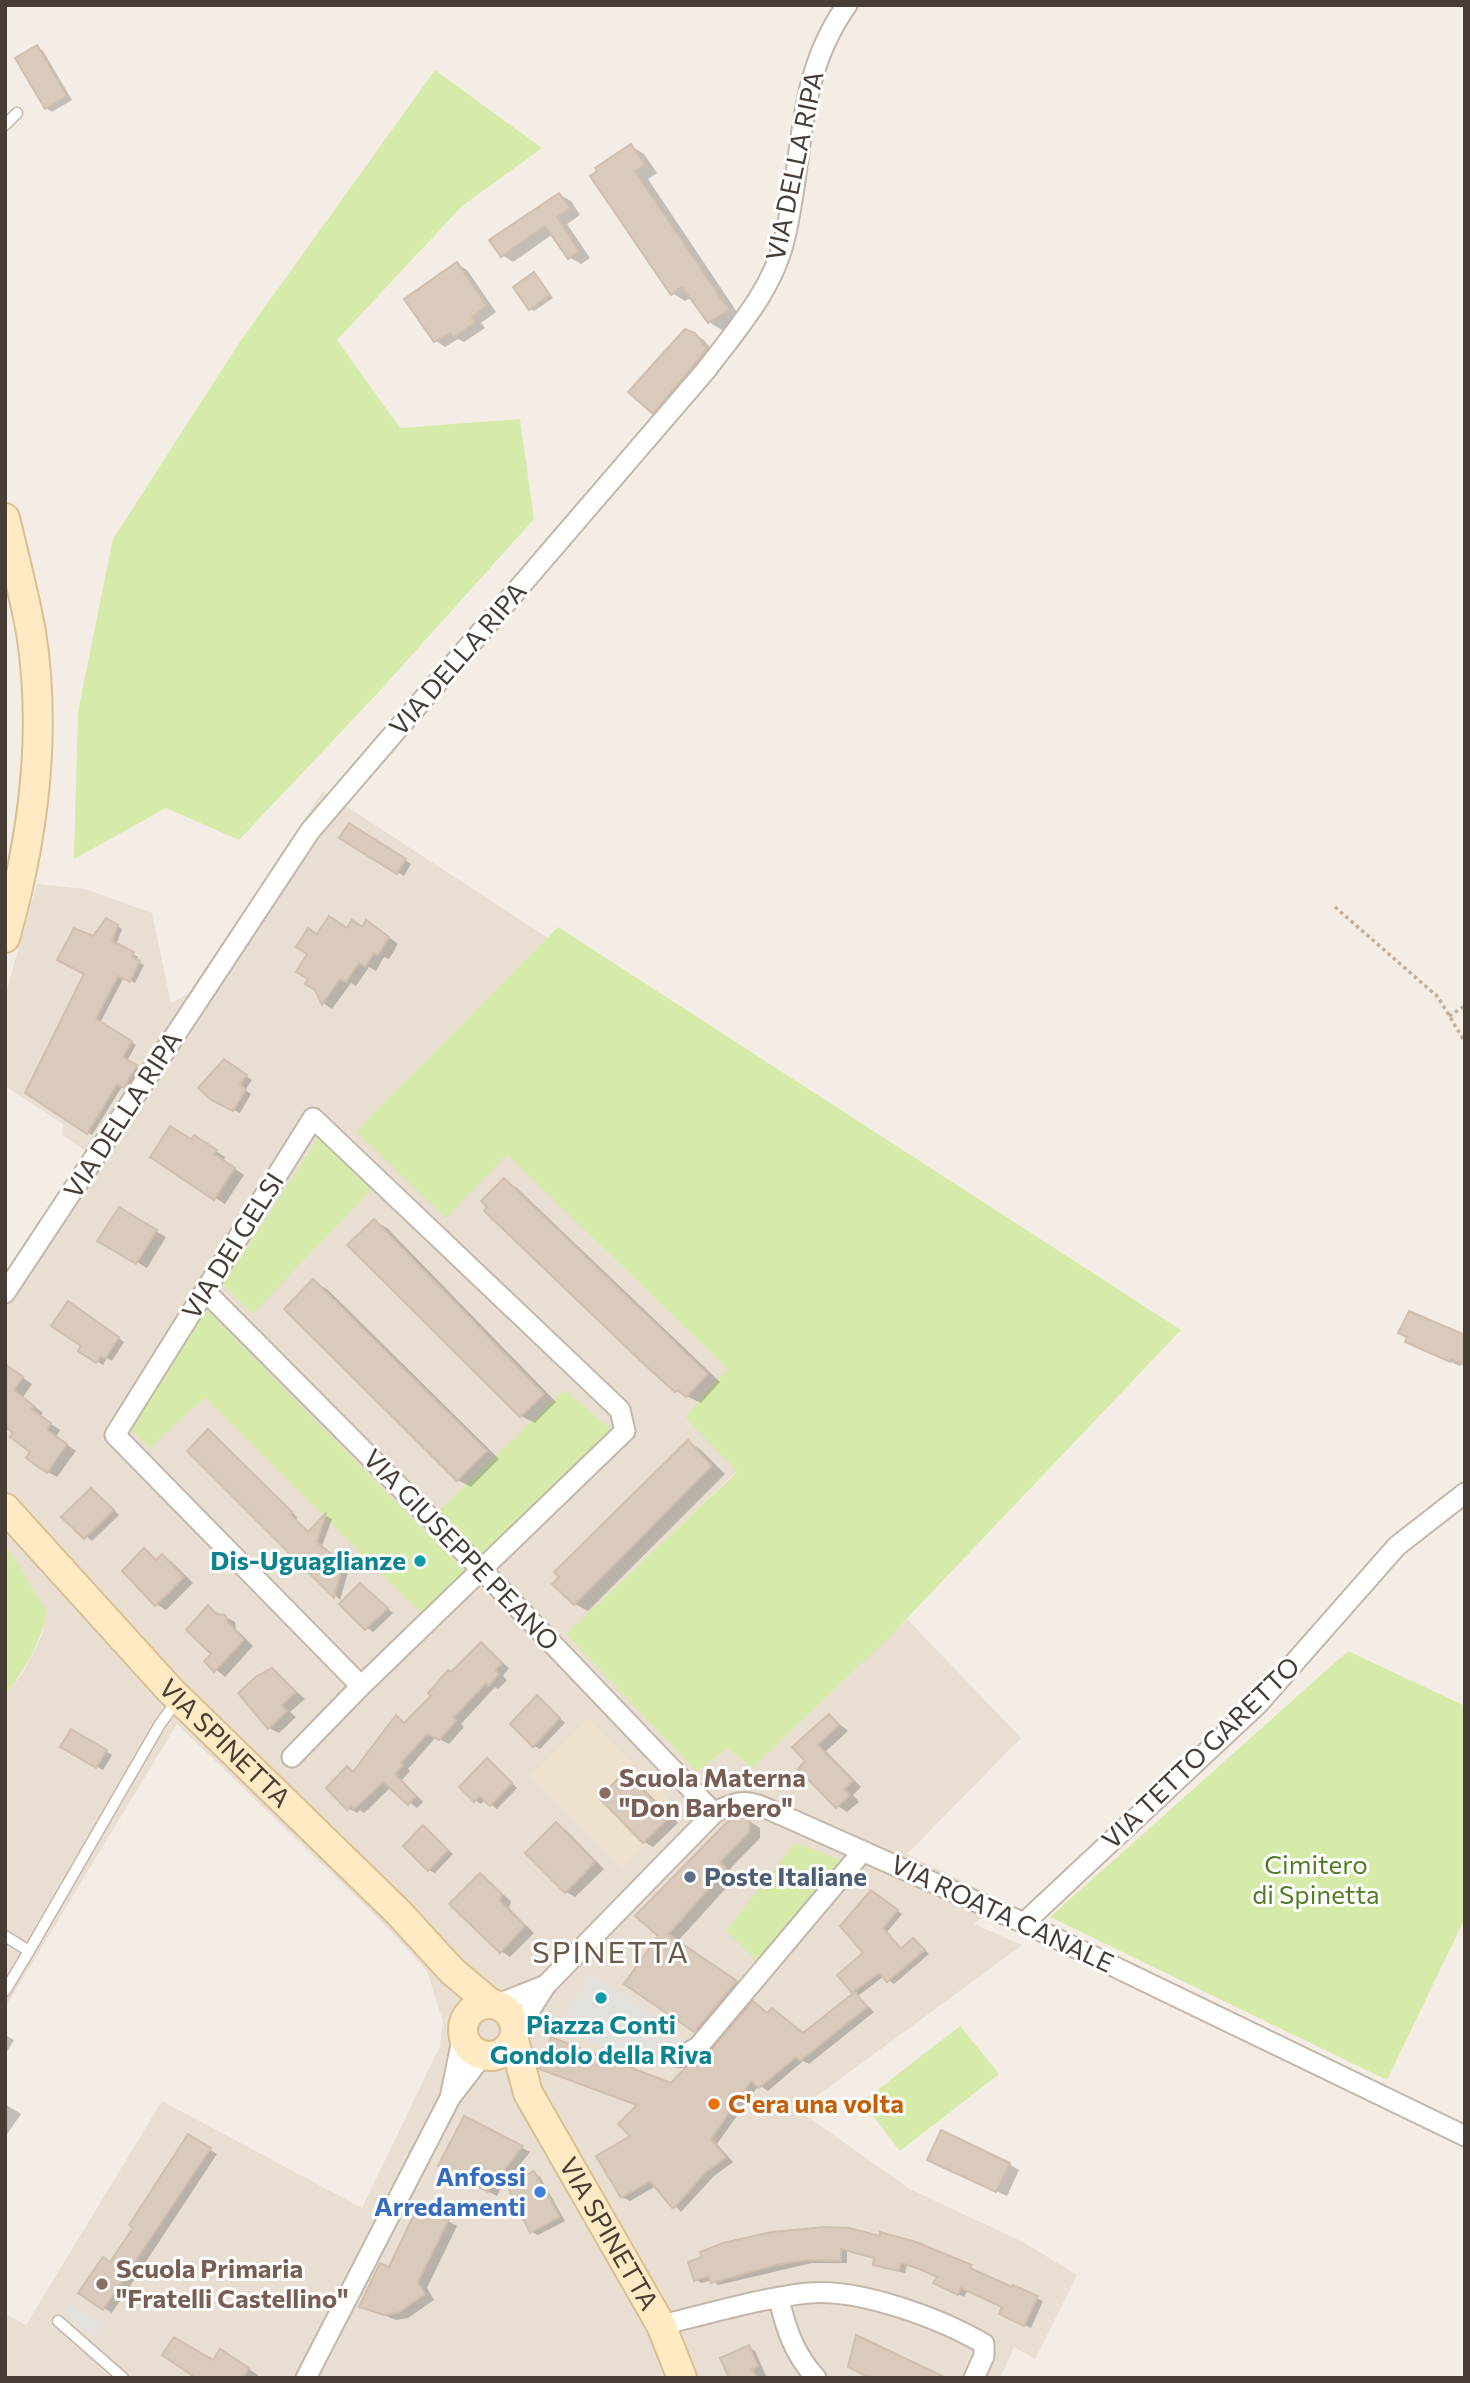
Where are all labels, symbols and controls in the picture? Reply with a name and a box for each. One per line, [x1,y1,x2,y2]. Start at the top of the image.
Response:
street label: VIA DELLA RIPA [758,68,829,263]
street label: VIA DELLA RIPA [382,575,532,741]
street label: VIA DELLA RIPA [56,1025,187,1204]
street label: VIA DEI GELSI [174,1166,289,1324]
street label: VIA GIUSEPPE PEANO [358,1442,566,1656]
place label: Dis-Uguaglianze [210,1544,406,1575]
marker: Dis-Uguaglianze [412,1553,428,1569]
street label: VIA TETTO GARETTO [1095,1650,1305,1854]
street label: VIA SPINETTA [153,1672,298,1813]
place label: Scuola Materna "Don Barbero" [619,1761,806,1822]
marker: Scuola Materna "Don Barbero" [597,1785,613,1801]
street label: VIA ROATA CANALE [886,1847,1119,1978]
park label: Cimitero di Spinetta [1252,1848,1380,1909]
place label: Poste Italiane [704,1860,867,1891]
marker: Poste Italiane [682,1869,698,1885]
district label: SPINETTA [532,1932,690,1969]
marker: Piazza Conti Gondolo della Riva [593,1990,609,2006]
place label: Piazza Conti Gondolo della Riva [490,2008,712,2069]
place label: C'era una volta [728,2087,904,2118]
marker: C'era una volta [706,2096,722,2112]
street label: VIA SPINETTA [554,2151,666,2315]
place label: Anfossi Arredamenti [374,2160,526,2221]
marker: Anfossi Arredamenti [532,2184,548,2200]
place label: Scuola Primaria "Fratelli Castellino" [116,2252,349,2313]
marker: Scuola Primaria "Fratelli Castellino" [94,2276,110,2292]

